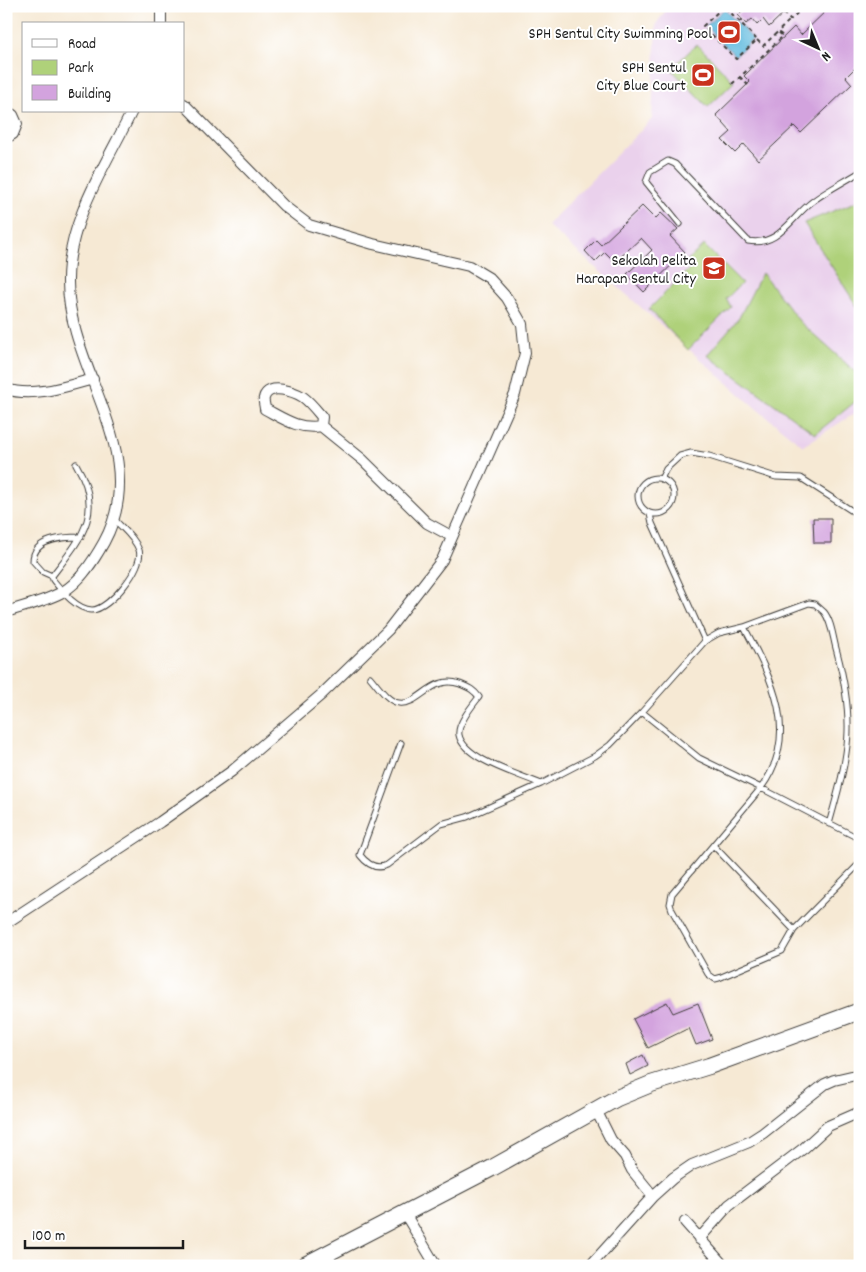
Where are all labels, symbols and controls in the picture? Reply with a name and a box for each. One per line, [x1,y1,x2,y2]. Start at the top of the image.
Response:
sports icon: SPH Sentul City Swimming Pool [716,19,742,45]
legend [22,22,185,112]
north arrow [794,22,844,72]
place label: SPH Sentul City Swimming Pool [529,23,712,46]
text: Road [68,34,96,56]
text: N [816,46,835,66]
place label: SPH Sentul City Blue Court [596,57,686,98]
text: Park [68,58,94,80]
sports icon: SPH Sentul City Blue Court [690,62,716,88]
text: Building [68,84,111,106]
place label: Sekolah Pelita Harapan Sentul City [576,250,697,291]
school or university icon: Sekolah Pelita Harapan Sentul City [701,255,727,281]
scale bar [25,1217,182,1249]
text: 100 m [32,1226,65,1248]

